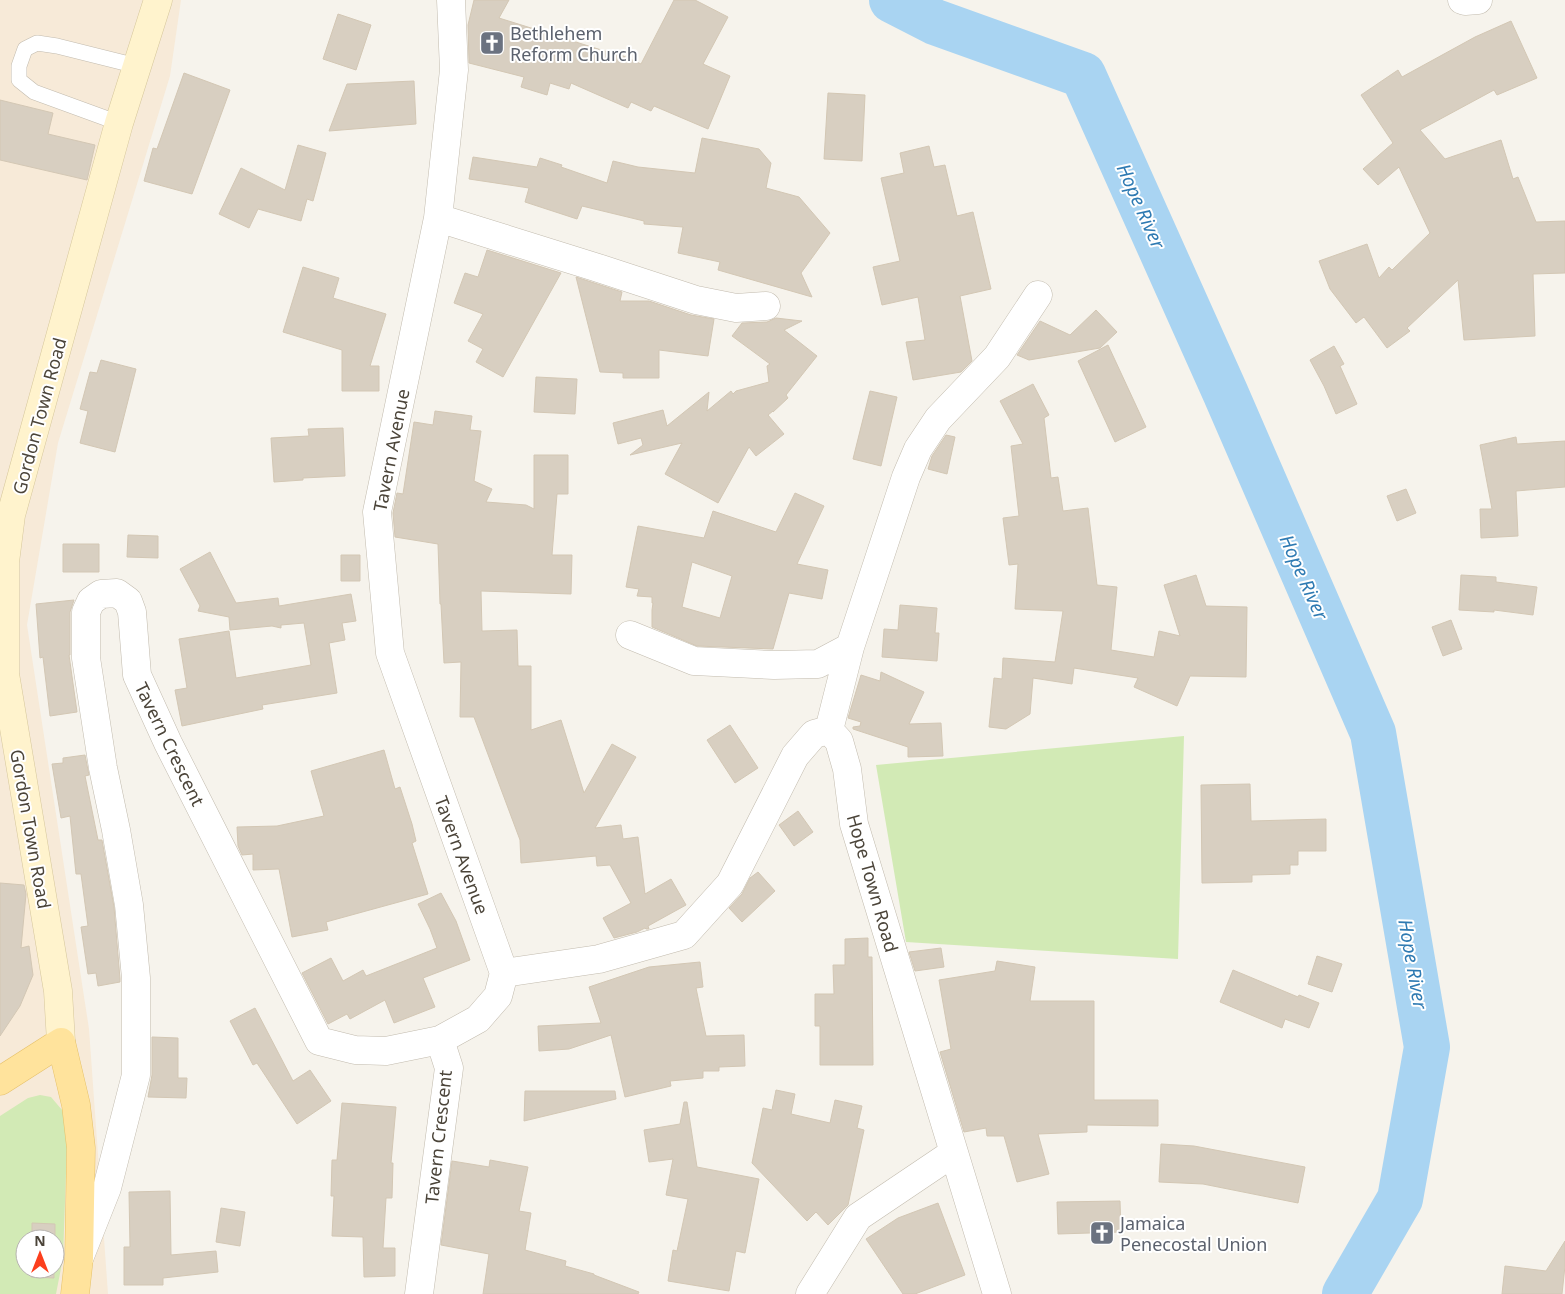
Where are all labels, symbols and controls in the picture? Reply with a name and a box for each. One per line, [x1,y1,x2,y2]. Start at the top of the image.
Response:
place label: Bethlehem Reform Church [510,21,638,66]
church icon: Bethlehem Reform Church [479,30,505,56]
water label: Hope River [1111,159,1172,254]
street label: Gordon Town Road [7,335,71,497]
street label: Tavern Avenue [367,387,415,513]
water label: Hope River [1274,530,1335,625]
street label: Tavern Crescent [130,678,211,810]
street label: Gordon Town Road [5,747,57,911]
street label: Tavern Avenue [429,792,495,918]
street label: Hope Town Road [842,811,904,955]
water label: Hope River [1392,917,1434,1012]
street label: Tavern Crescent [419,1068,457,1205]
place label: Jamaica Penecostal Union [1118,1211,1267,1256]
church icon: Jamaica Penecostal Union [1089,1220,1115,1246]
north arrow [15,1229,65,1279]
text: N [34,1231,46,1250]

